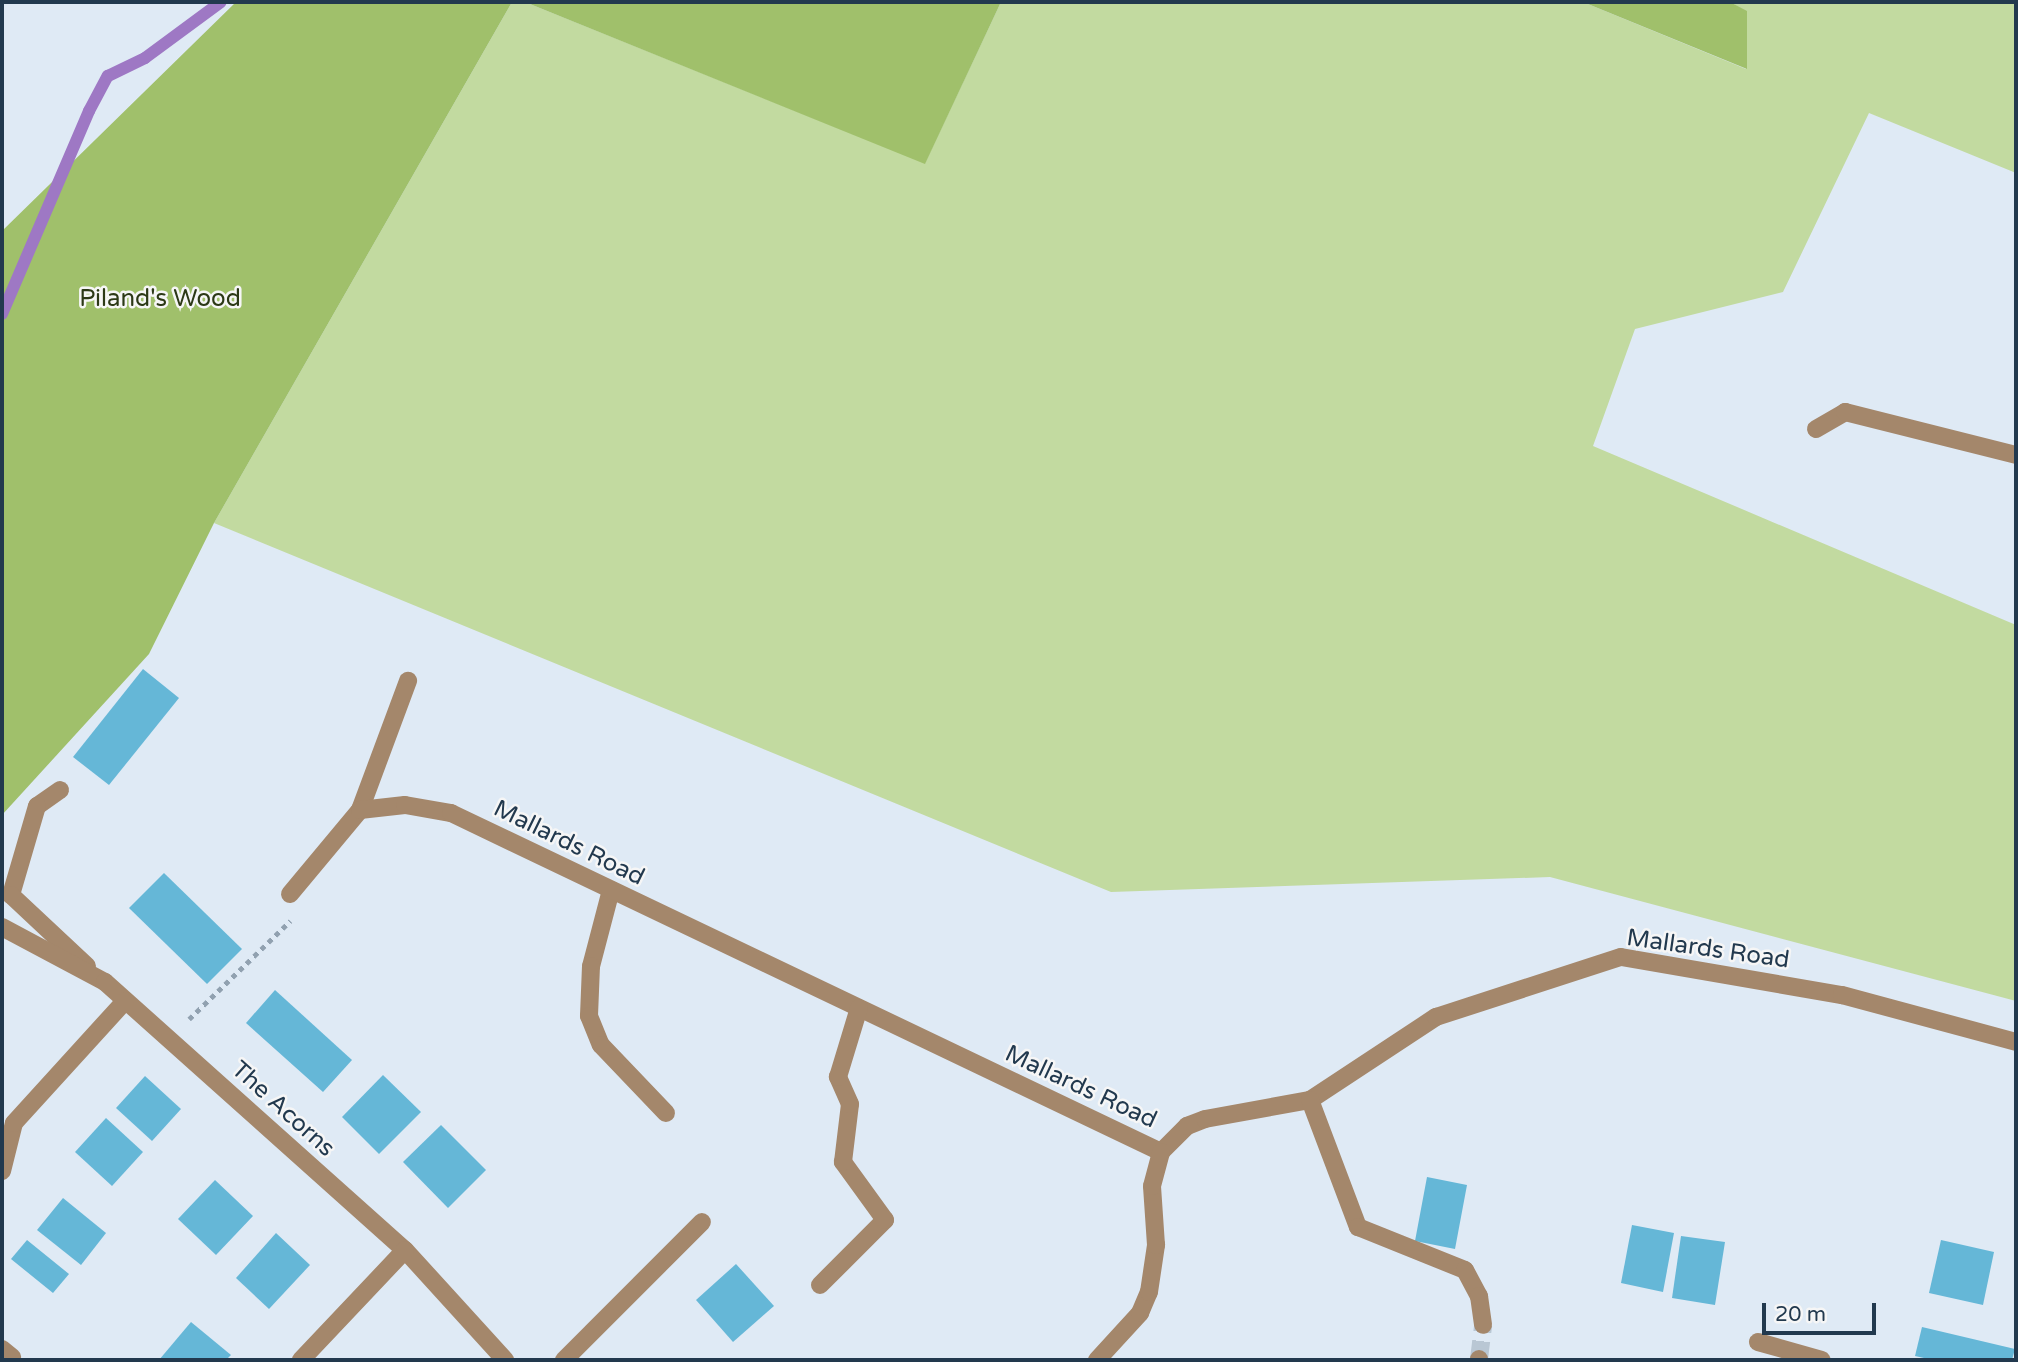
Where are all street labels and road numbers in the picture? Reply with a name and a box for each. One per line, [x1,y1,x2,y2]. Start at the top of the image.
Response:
street label: Mallards Road [489,794,649,892]
street label: Mallards Road [1625,923,1791,975]
street label: Mallards Road [1001,1039,1161,1135]
street label: The Acorns [225,1055,341,1163]

